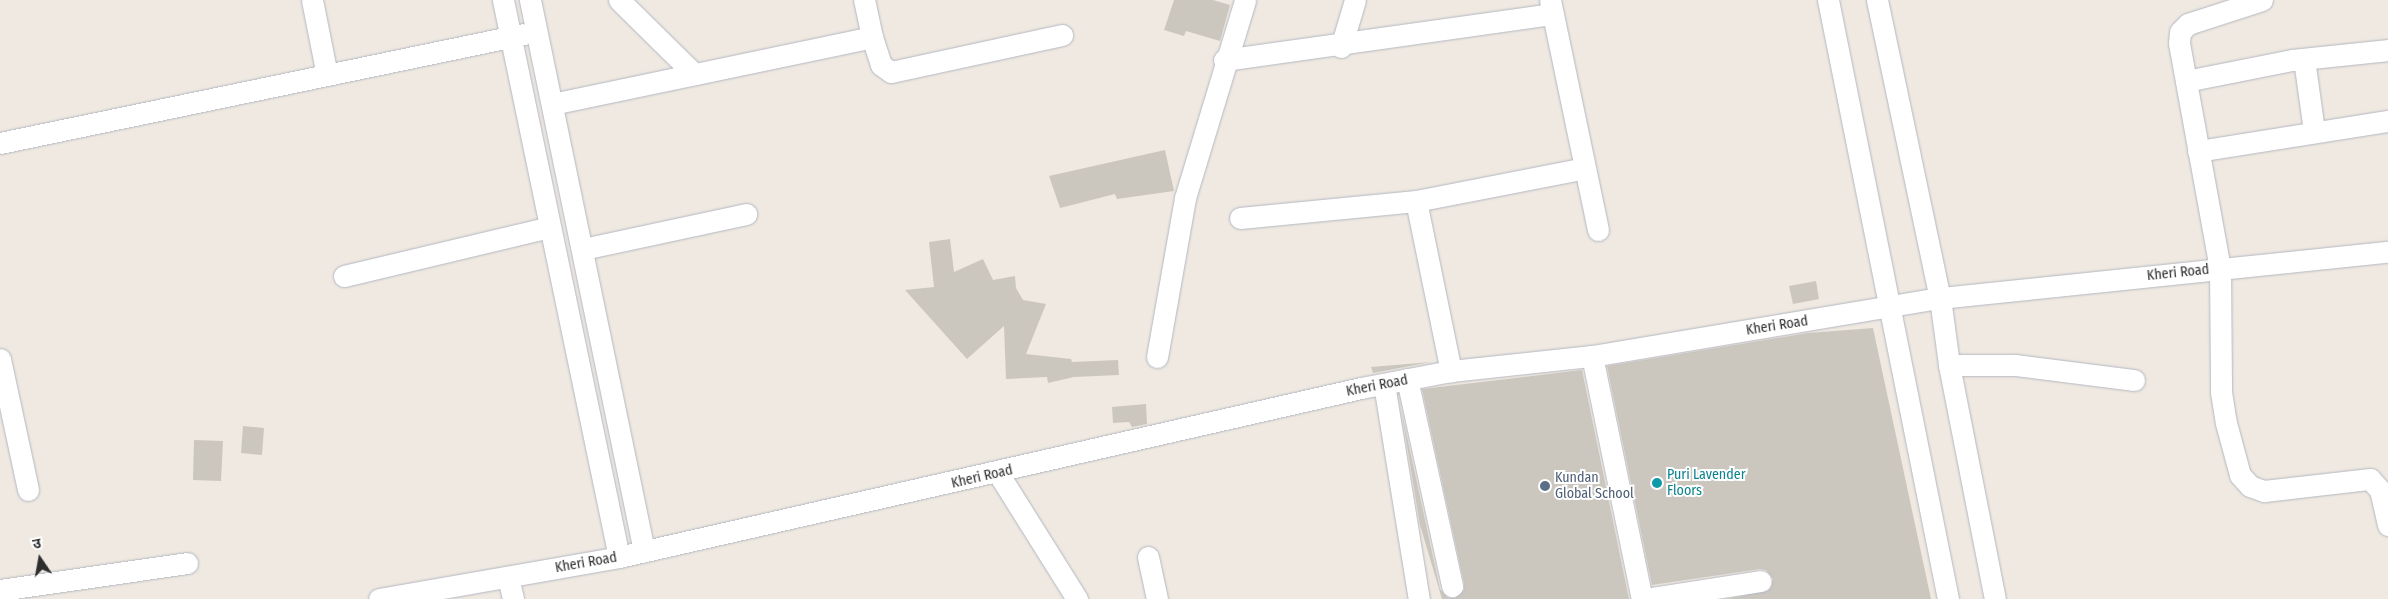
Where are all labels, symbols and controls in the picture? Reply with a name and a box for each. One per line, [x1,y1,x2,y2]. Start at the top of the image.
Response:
street label: Kheri Road [2146,261,2210,285]
street label: Kheri Road [1745,313,1809,339]
street label: Kheri Road [1345,372,1409,400]
street label: Kheri Road [950,462,1014,492]
place label: Puri Lavender Floors [1667,467,1746,500]
place label: Kundan Global School [1555,470,1634,502]
marker: Puri Lavender Floors [1651,477,1663,489]
marker: Kundan Global School [1539,480,1551,492]
north arrow [15,534,65,584]
text: उ [31,535,43,553]
street label: Kheri Road [554,549,618,577]

